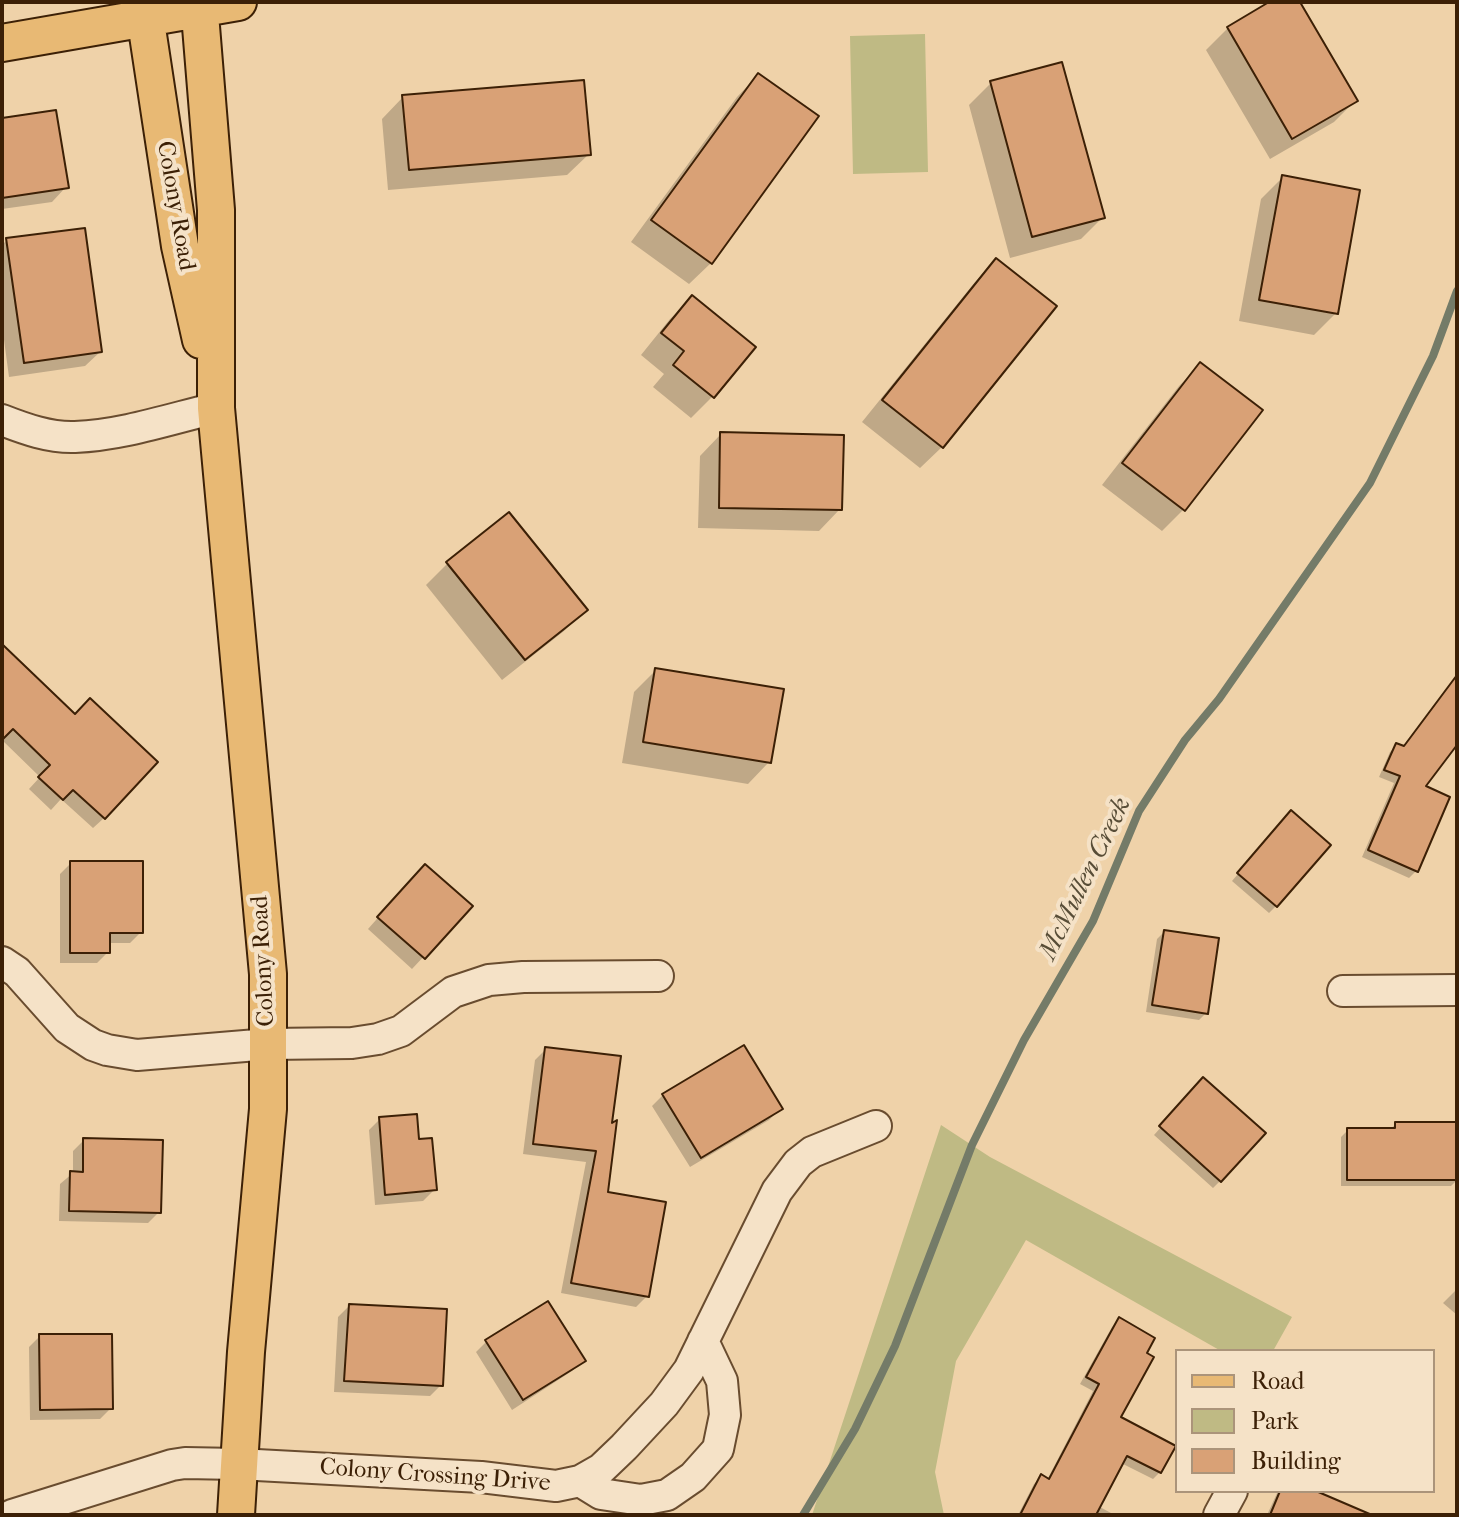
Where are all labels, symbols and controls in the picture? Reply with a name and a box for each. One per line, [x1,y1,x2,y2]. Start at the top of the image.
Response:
street label: Colony Road [149,139,201,273]
water label: McMullen Creek [1033,793,1139,965]
street label: Colony Road [246,895,282,1027]
legend [1175,1349,1435,1493]
text: Road [1251,1367,1304,1395]
text: Park [1251,1407,1299,1435]
text: Building [1251,1447,1341,1475]
street label: Colony Crossing Drive [319,1454,551,1498]

